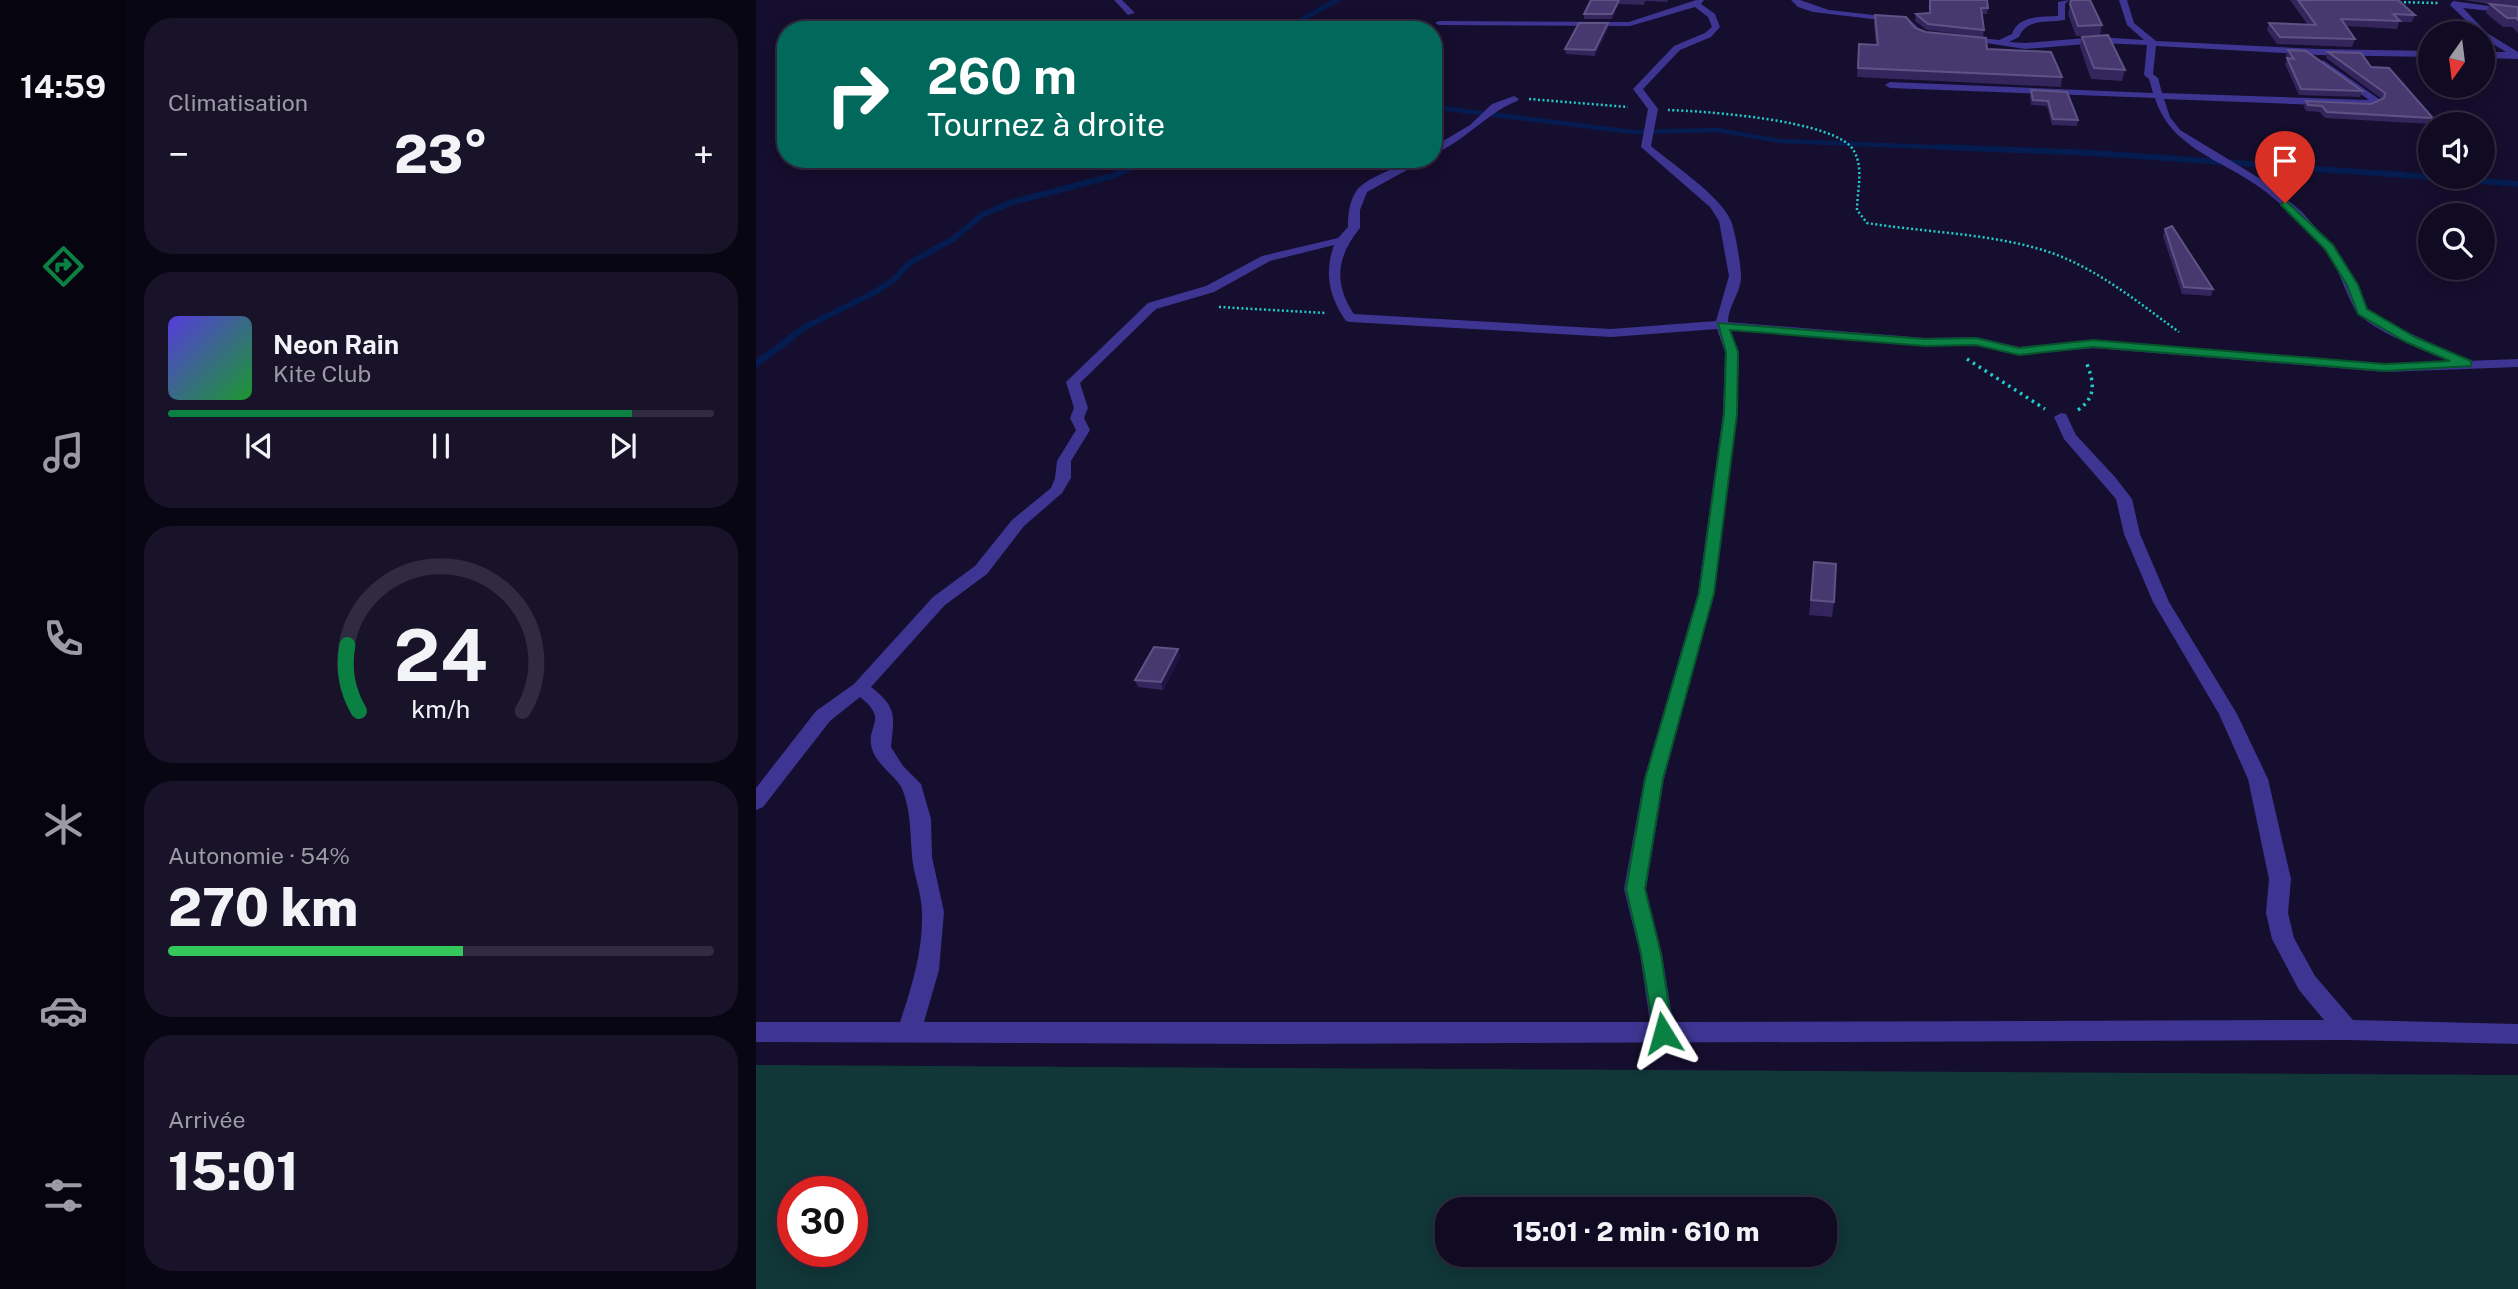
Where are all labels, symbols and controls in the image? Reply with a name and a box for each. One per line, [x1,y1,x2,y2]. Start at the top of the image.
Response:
north arrow [2418,21,2496,98]
map controls [2418,21,2495,280]
text: 260 m [927,47,1077,105]
icon: right [812,49,903,140]
text: 14:59 [20,68,106,105]
text: Climatisation [168,89,308,116]
text: Tournez à droite [927,106,1165,143]
button: sound [2418,112,2495,189]
text: 23° [394,124,488,185]
pin [2255,131,2315,203]
text: − [168,132,189,177]
text: + [693,132,714,177]
icon: arrive [2266,142,2304,180]
button: search [2418,203,2495,280]
icon: directions [39,242,88,291]
text: Neon Rain [273,329,399,360]
text: Kite Club [273,360,371,387]
icon: previous [240,427,278,465]
icon: pause [422,427,460,465]
icon: next [604,427,642,465]
icon: music [39,428,88,477]
text: 24 [394,612,488,697]
icon: phone [39,614,88,663]
text: km/h [412,693,470,723]
icon: climate [39,800,88,849]
text: Autonomie · 54% [168,842,350,869]
text: 270 km [168,877,358,938]
icon: car [39,986,88,1035]
position arrow [1626,996,1700,1070]
text: Arrivée [168,1106,245,1133]
text: 15:01 [168,1141,299,1202]
icon: filters [39,1171,88,1220]
speed limit sign: 30 [777,1176,868,1267]
text: 15:01 · 2 min · 610 m [1513,1216,1759,1247]

